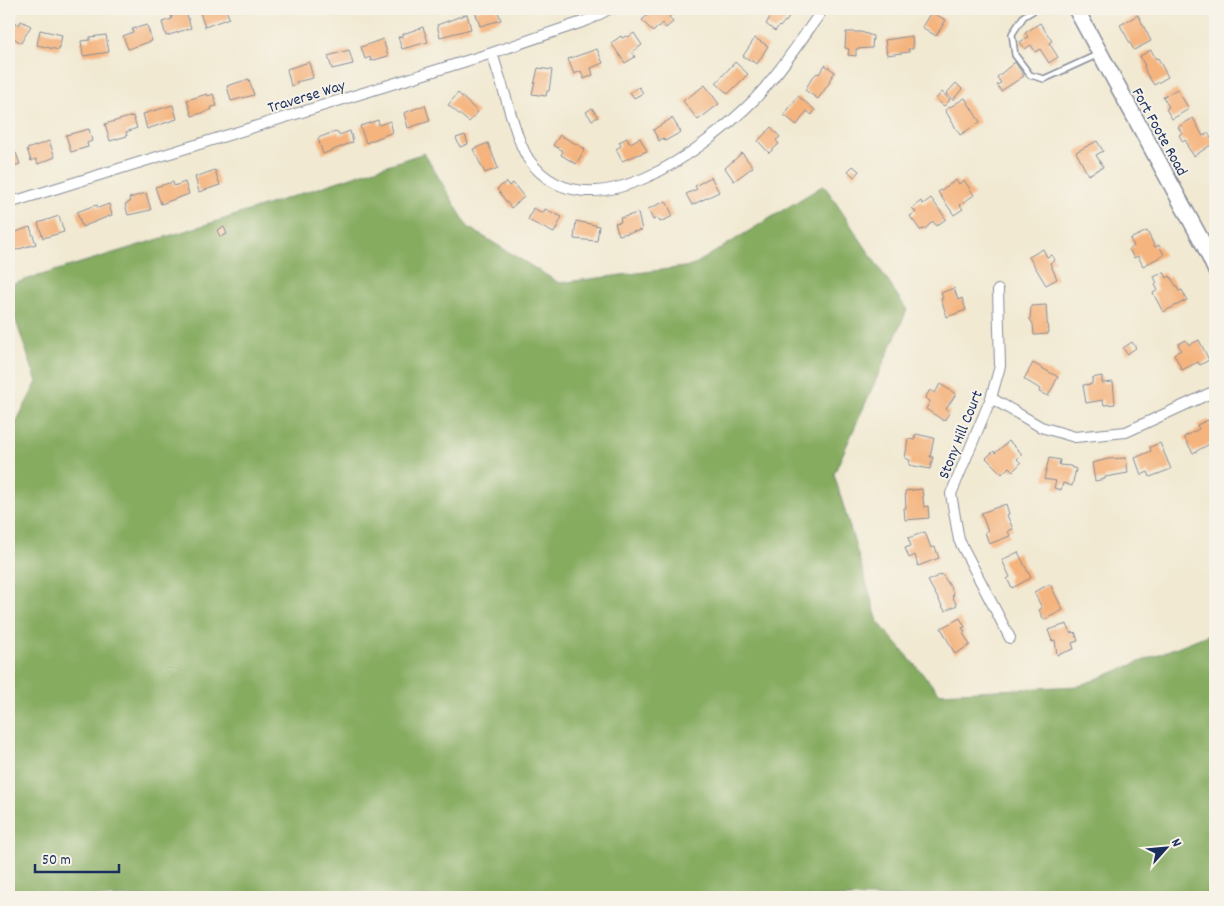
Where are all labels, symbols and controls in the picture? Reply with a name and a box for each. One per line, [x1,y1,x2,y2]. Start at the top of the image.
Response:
street label: Traverse Way [265,75,349,120]
street label: Fort Foote Road [1125,84,1193,181]
street label: Stony Hill Court [933,387,990,483]
north arrow [1142,824,1192,874]
text: N [1165,835,1186,851]
scale bar [35,841,119,873]
text: 50 m [42,850,71,872]

